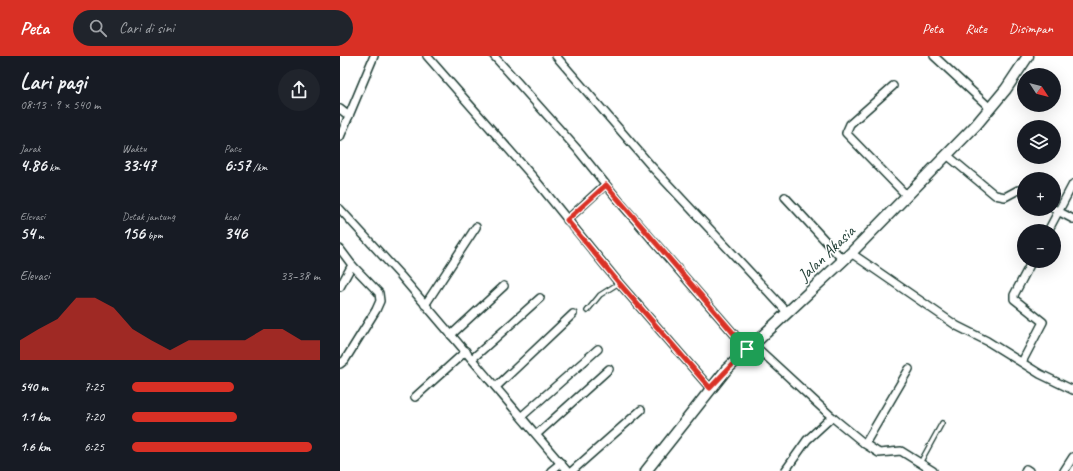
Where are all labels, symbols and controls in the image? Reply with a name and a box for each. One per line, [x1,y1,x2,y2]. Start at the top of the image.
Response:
search box [73,10,353,46]
text: Peta [20,16,49,40]
icon: search [87,17,109,39]
text: Cari di sini [119,19,174,38]
text: Peta [922,20,943,37]
text: Rute [965,20,987,37]
text: Disimpan [1009,20,1053,37]
text: Lari pagi [20,68,87,96]
north arrow [1017,68,1061,112]
map controls [1017,68,1061,268]
button: share [278,69,320,111]
text: 08:13 · 9 × 540 m [20,97,101,113]
button: layers [1017,120,1061,164]
text: Jarak [20,141,40,155]
text: Waktu [122,141,146,155]
text: Pace [224,141,241,155]
text: 4.86 [20,155,47,176]
text: 33:47 [122,155,156,176]
text: 6:57 [224,155,250,176]
text: km [47,160,60,174]
text: /km [250,160,267,174]
button: + [1017,172,1061,216]
text: Elevasi [20,209,45,223]
text: Detak jantung [122,209,175,223]
text: kcal [224,209,239,223]
street label: Jalan Akasia [793,220,860,286]
text: 54 [20,223,35,244]
text: 156 [122,223,145,244]
text: 346 [224,223,247,244]
button: − [1017,224,1061,268]
text: m [35,228,44,242]
text: bpm [145,228,163,242]
text: Elevasi [20,268,50,284]
text: 33–38 m [280,268,320,284]
pin [730,332,764,366]
icon: arrive [736,338,758,360]
text: 540 m [20,379,48,395]
text: 7:25 [84,379,104,395]
text: 1.1 km [20,409,50,425]
text: 7:20 [84,409,104,425]
text: 1.6 km [20,439,51,455]
text: 6:25 [84,439,104,455]

